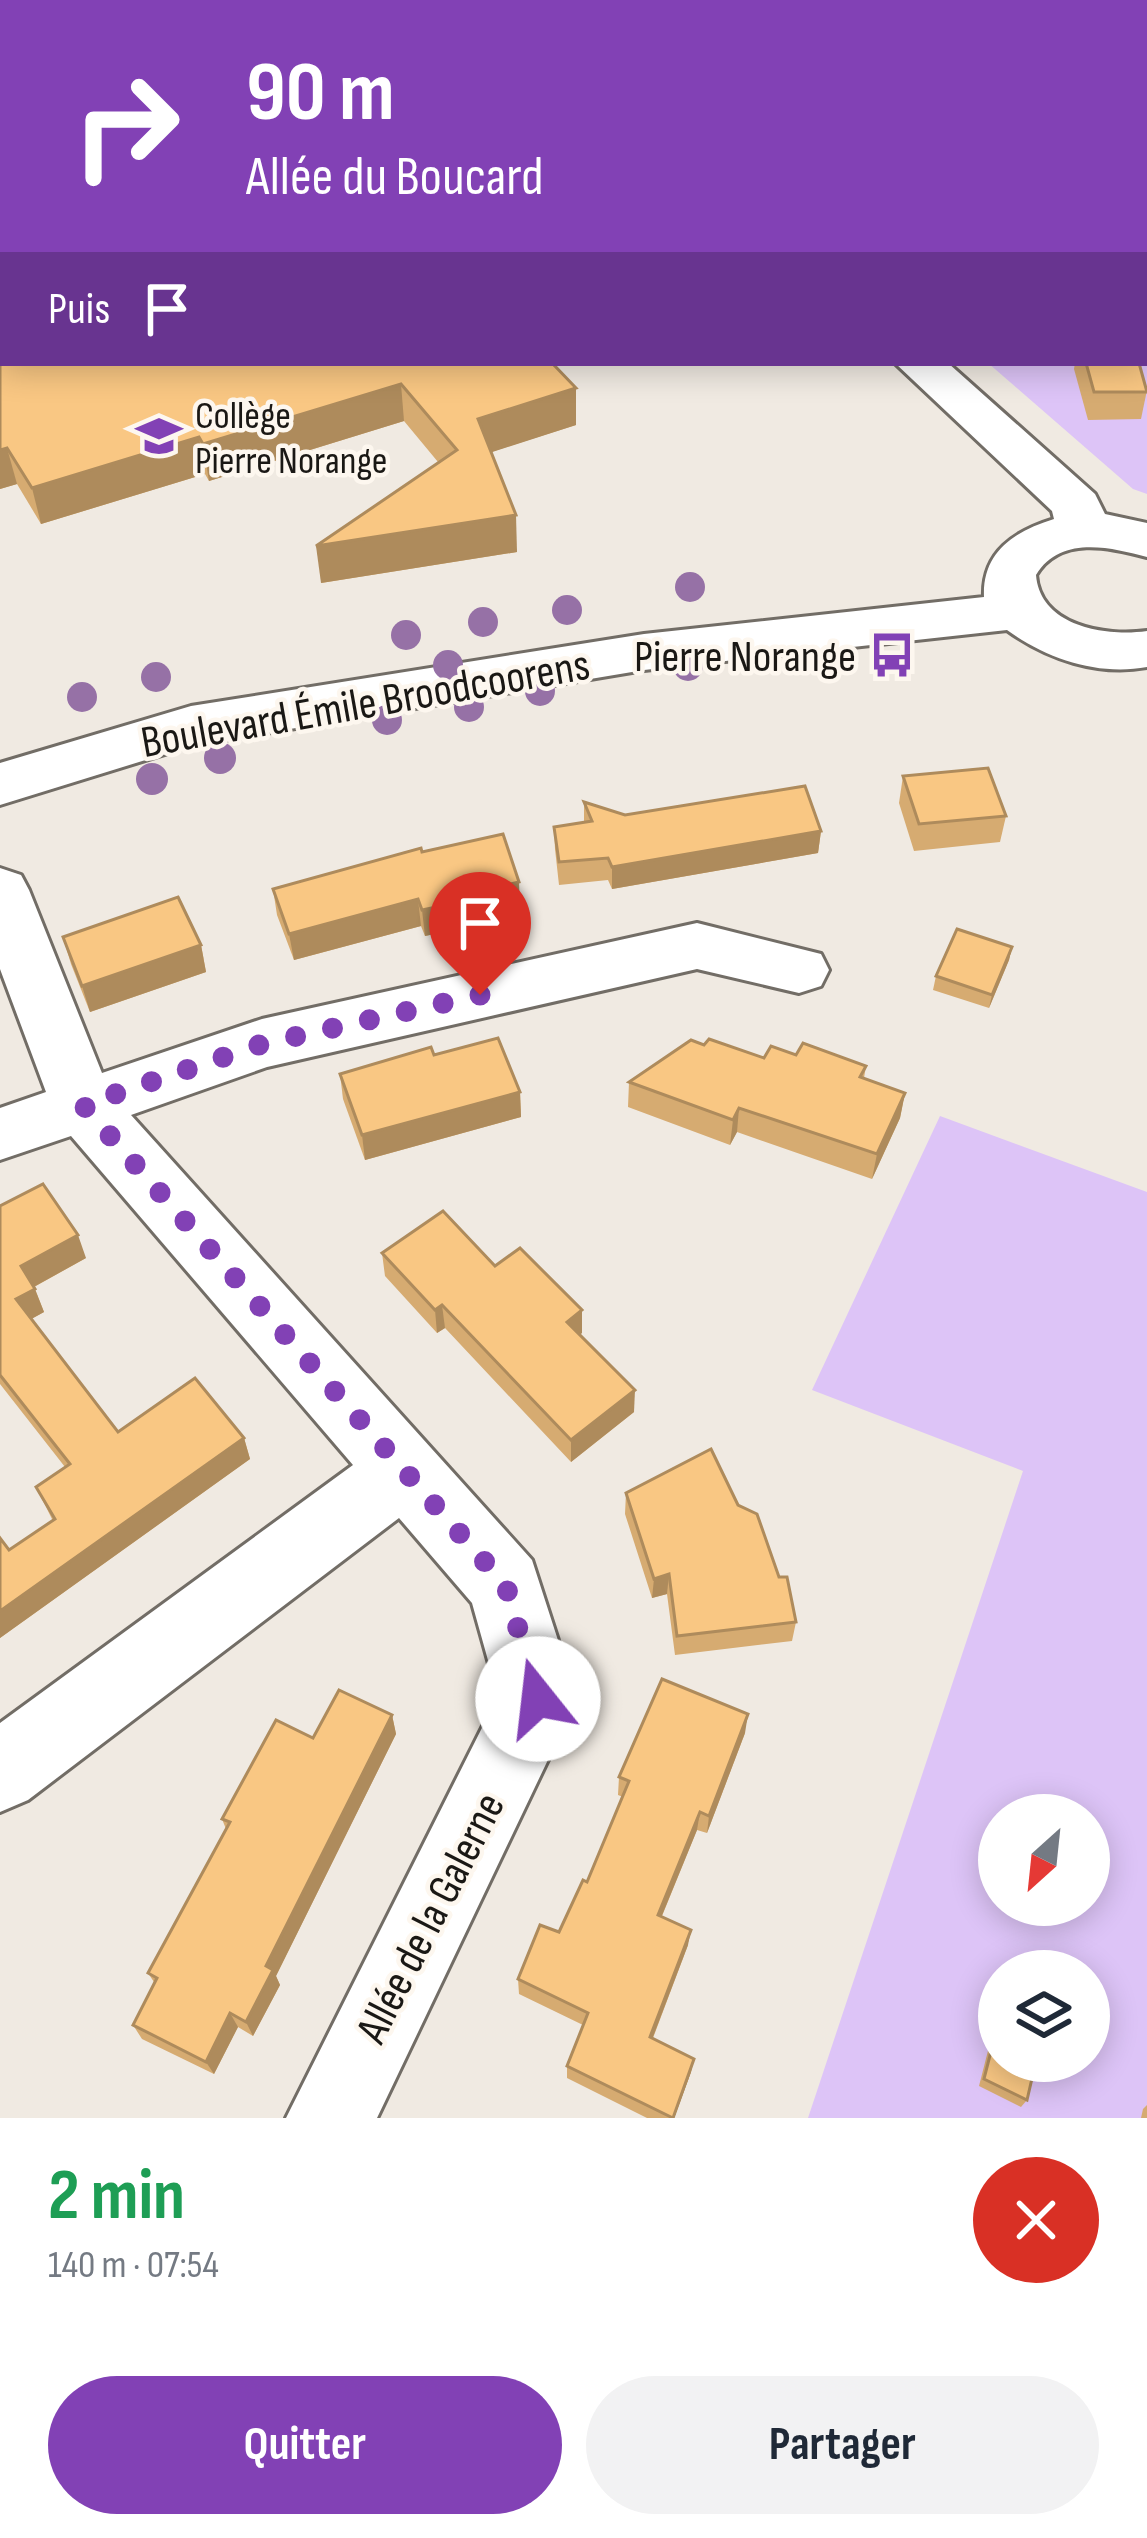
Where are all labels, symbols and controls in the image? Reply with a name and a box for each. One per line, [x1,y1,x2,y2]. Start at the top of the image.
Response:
text: 90 m [246,43,395,144]
icon: right [48,48,204,204]
text: Allée du Boucard [246,145,543,210]
icon: arrive [134,276,200,342]
text: Puis [48,282,110,337]
place label: Collège Pierre Norange [195,393,387,485]
school or university icon: Collège Pierre Norange [134,411,184,461]
place label: Pierre Norange [634,630,856,685]
bus stop icon: Pierre Norange [867,630,917,680]
street label: Boulevard Émile Broodcoorens [137,638,594,771]
pin [429,872,531,995]
icon: arrive [447,890,513,956]
position arrow [475,1636,601,1762]
street label: Allée de la Galerne [344,1784,518,2053]
north arrow [978,1794,1110,1926]
map controls [978,1794,1110,2082]
button: layers [978,1950,1110,2082]
text: 2 min [48,2153,185,2240]
button: close [973,2157,1099,2283]
text: 140 m · 07:54 [48,2242,219,2289]
button: Quitter [48,2376,562,2514]
button: Partager [586,2376,1099,2514]

